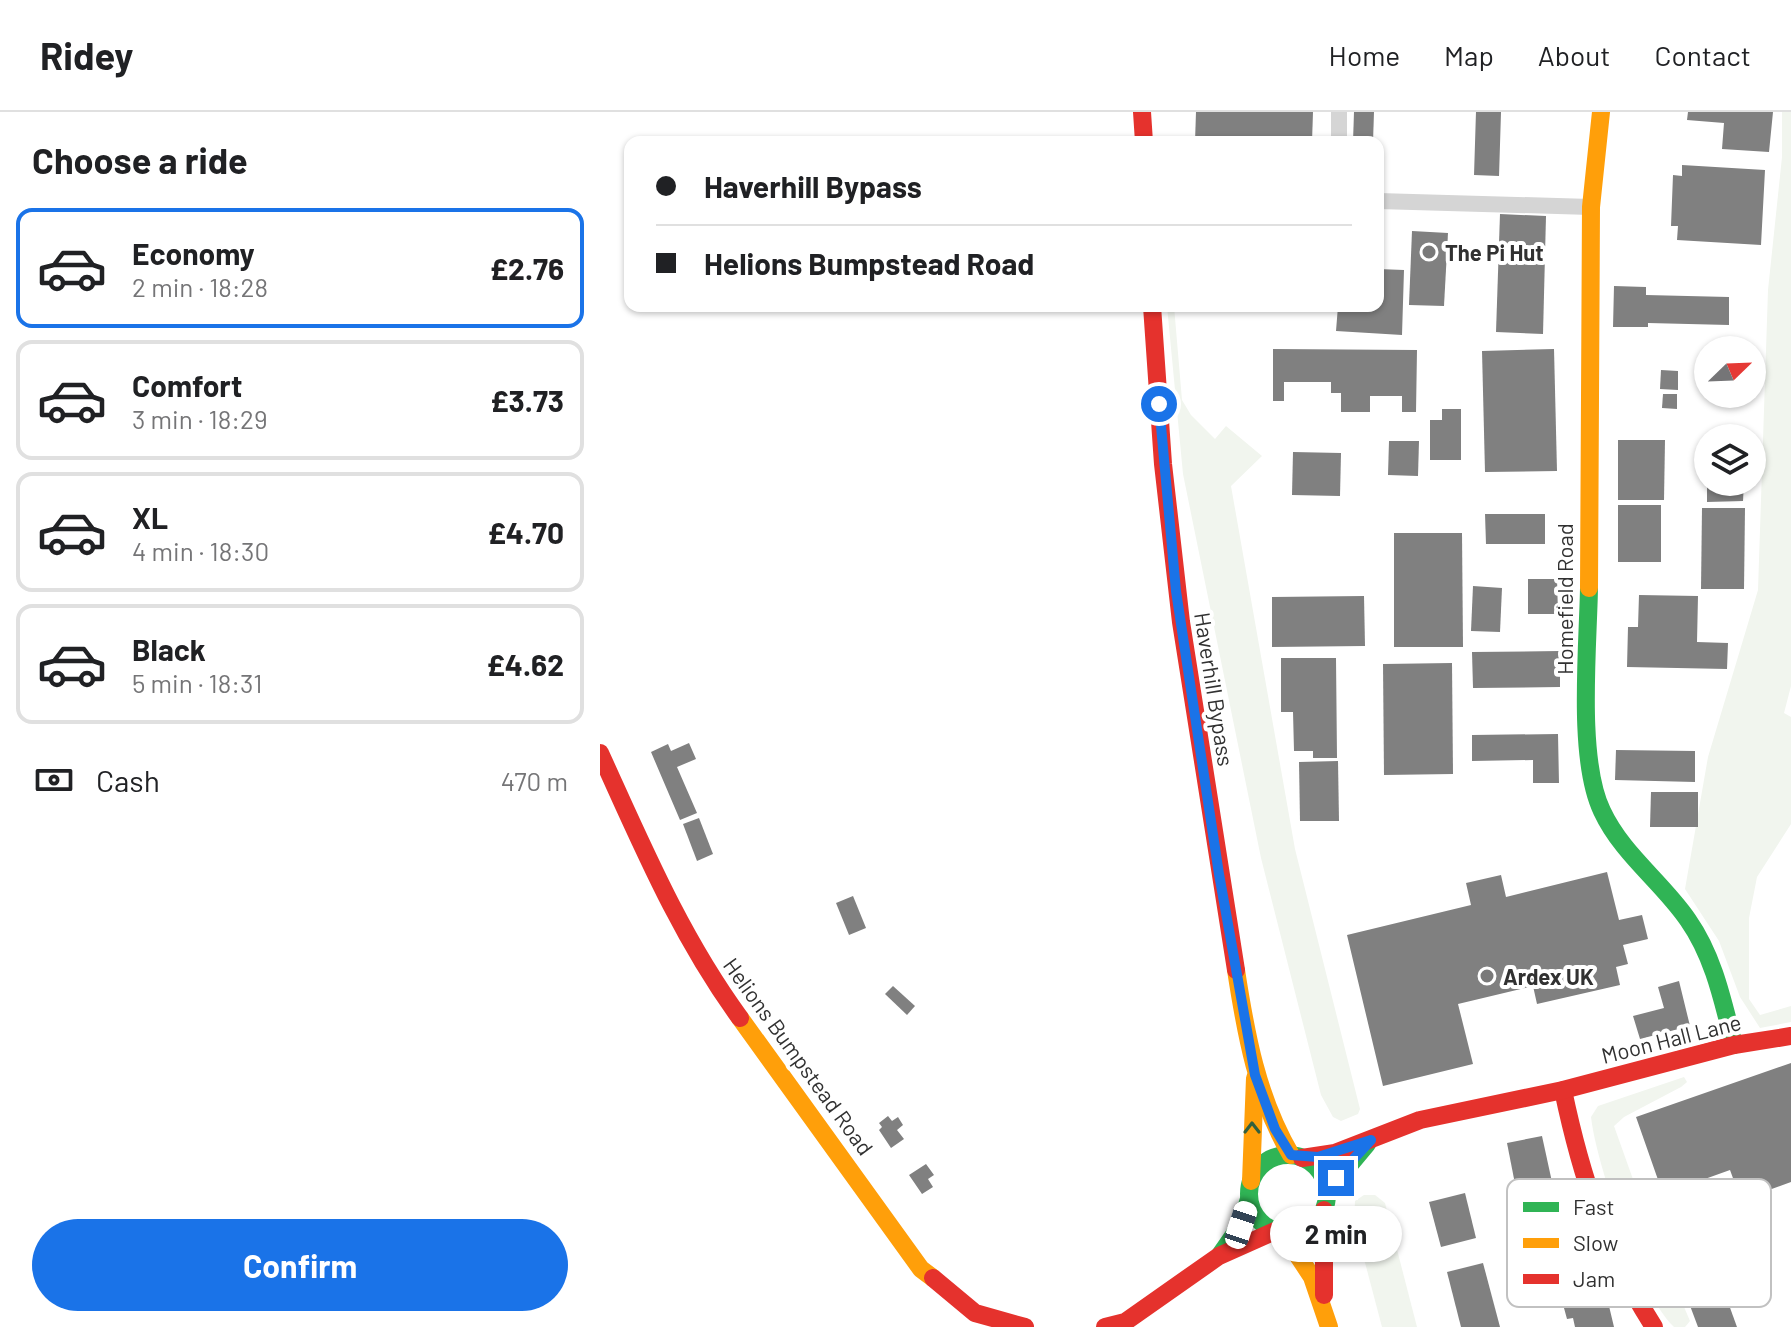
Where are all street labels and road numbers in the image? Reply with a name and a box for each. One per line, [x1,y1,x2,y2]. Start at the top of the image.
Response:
street label: Homefield Road [1551,523,1577,675]
street label: Haverhill Bypass [1190,610,1240,768]
street label: Helions Bumpstead Road [719,952,879,1160]
street label: Moon Hall Lane [1598,1008,1744,1068]

